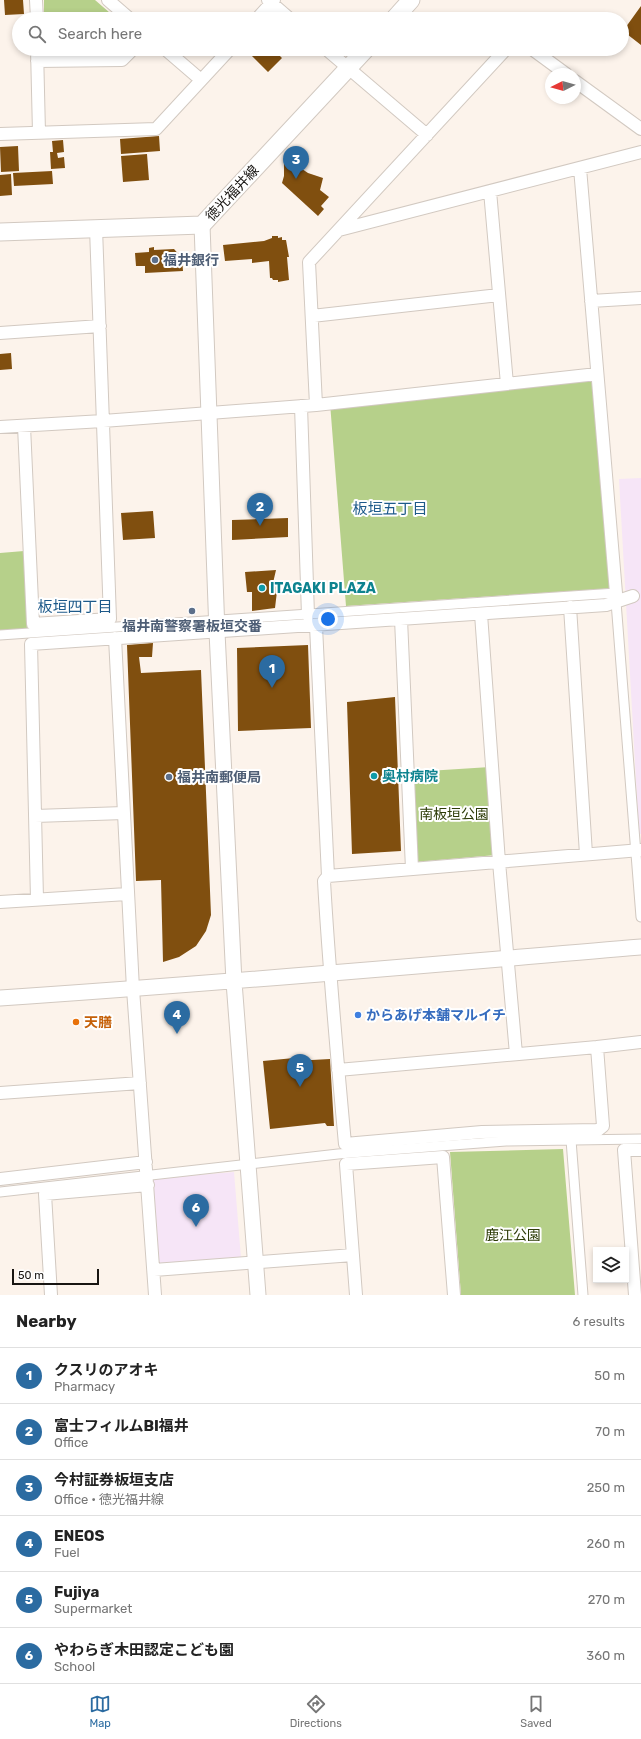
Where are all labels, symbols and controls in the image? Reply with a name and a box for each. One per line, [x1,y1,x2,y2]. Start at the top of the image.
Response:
search box [12,12,629,56]
icon: search [26,23,48,45]
text: Search here [58,25,142,43]
north arrow [545,68,581,104]
pin: 3 [283,146,309,179]
street label: 徳光福井線 [202,162,262,225]
place label: 福井銀行 [163,252,219,269]
marker: 福井銀行 [150,255,160,265]
pin: 2 [247,493,273,526]
district label: 板垣五丁目 [352,500,428,518]
place label: ITAGAKI PLAZA [270,580,376,597]
marker: ITAGAKI PLAZA [257,583,267,593]
district label: 板垣四丁目 [37,598,113,616]
marker: 福井南警察署板垣交番 [187,606,197,616]
your location [318,609,338,629]
place label: 福井南警察署板垣交番 [122,618,262,635]
pin: 1 [259,655,285,688]
place label: 奥村病院 [382,768,438,785]
place label: 福井南郵便局 [177,769,261,786]
marker: 奥村病院 [369,771,379,781]
marker: 福井南郵便局 [164,772,174,782]
park label: 南板垣公園 [419,806,489,823]
pin: 4 [164,1001,190,1034]
place label: からあげ本舗マルイチ [366,1007,506,1024]
marker: からあげ本舗マルイチ [353,1010,363,1020]
place label: 天膳 [84,1014,112,1031]
marker: 天膳 [71,1017,81,1027]
pin: 5 [287,1054,313,1087]
pin: 6 [183,1194,209,1227]
park label: 鹿江公園 [485,1227,541,1244]
map controls [593,1247,629,1283]
button: layers [593,1247,629,1283]
scale bar [12,1267,99,1286]
text: 50 m [18,1269,44,1282]
text: Nearby [16,1311,77,1331]
text: 6 results [573,1314,625,1329]
text: クスリのアオキ [54,1361,159,1379]
text: 1 [26,1368,32,1383]
text: 50 m [594,1368,625,1383]
text: Pharmacy [54,1379,115,1394]
text: 富士フィルムBI福井 [54,1417,189,1435]
text: 2 [25,1424,33,1439]
text: 70 m [595,1424,625,1439]
text: Office [54,1435,88,1450]
text: 今村証券板垣支店 [54,1471,174,1489]
text: 3 [25,1480,33,1495]
text: 250 m [587,1480,625,1495]
text: Office · 徳光福井線 [54,1492,164,1507]
text: ENEOS [54,1527,105,1545]
text: 4 [25,1536,33,1551]
text: 260 m [587,1536,625,1551]
text: Fuel [54,1545,80,1560]
text: Fujiya [54,1583,99,1601]
text: 5 [25,1592,33,1607]
text: 270 m [588,1592,625,1607]
text: Supermarket [54,1601,132,1616]
text: やわらぎ木田認定こども園 [54,1641,234,1659]
text: 6 [25,1648,33,1663]
text: 360 m [586,1648,625,1663]
text: School [54,1659,95,1674]
tab: Map [89,1693,111,1730]
tab: Directions [290,1693,342,1730]
tab: Saved [520,1693,552,1730]

